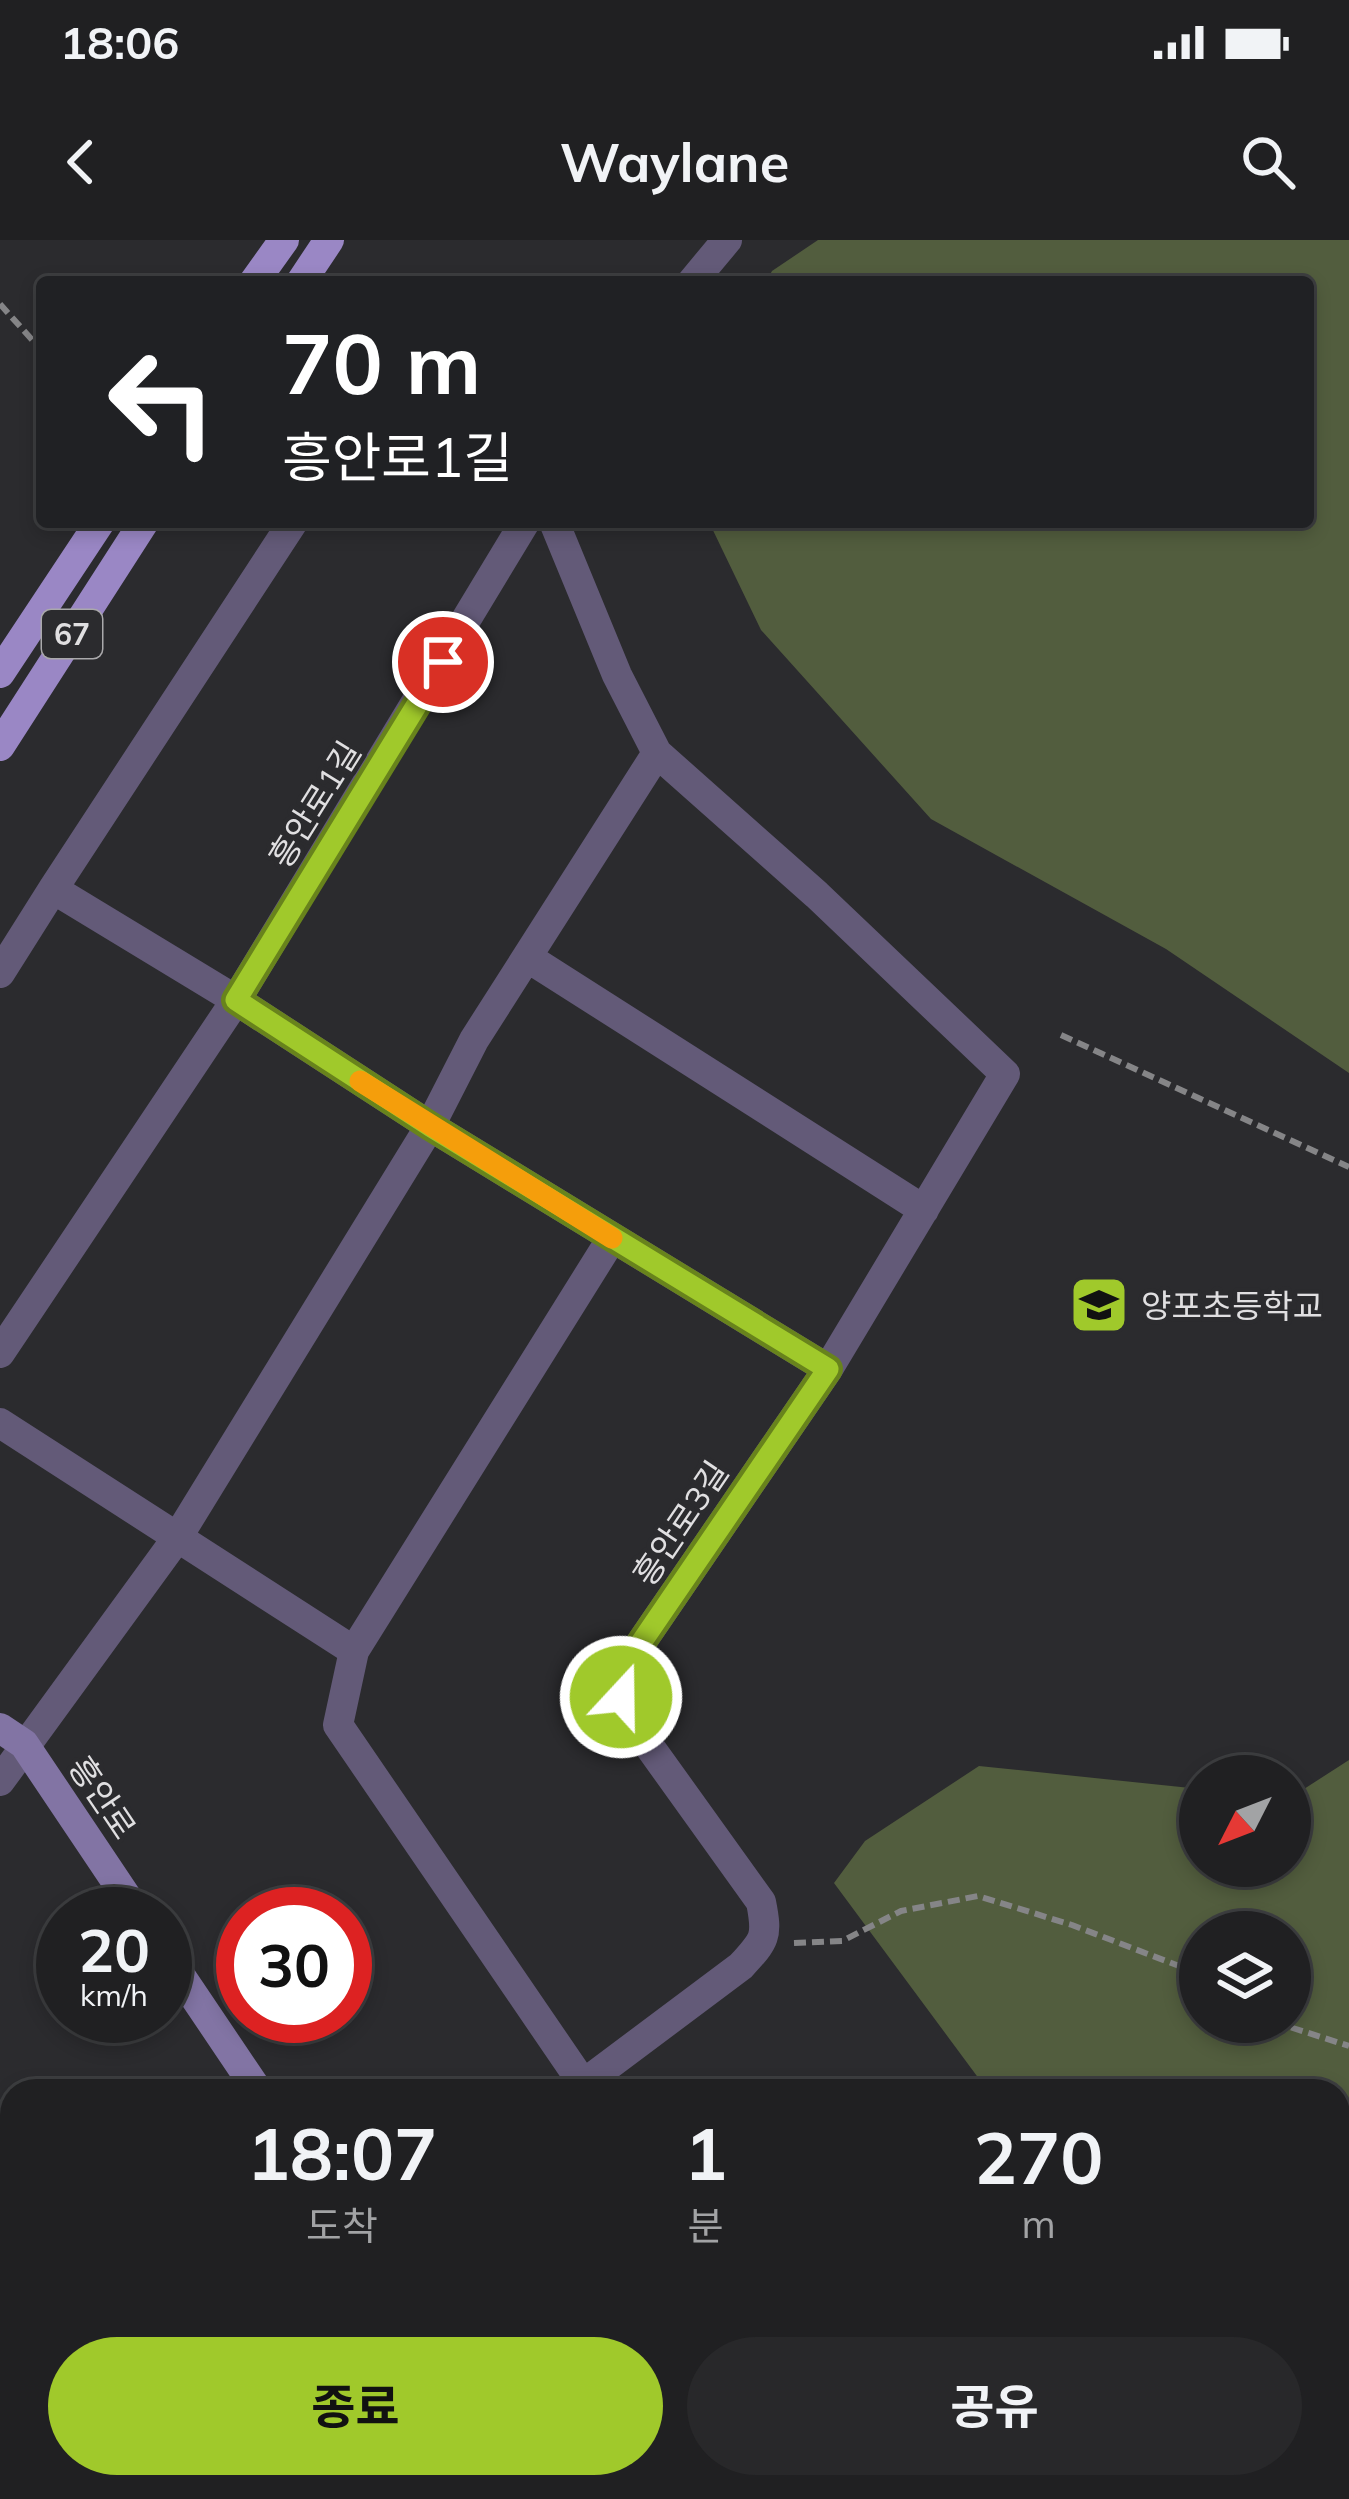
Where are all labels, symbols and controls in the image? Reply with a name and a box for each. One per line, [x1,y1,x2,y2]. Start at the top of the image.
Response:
text: 18:06 [60,14,179,70]
text: Waylane [560,128,789,196]
icon: back [48,129,114,195]
icon: search [1235,129,1301,195]
text: 70 m [282,310,481,415]
icon: left [84,324,240,480]
text: 흥안로1길 [282,423,513,491]
road number: 67 [42,610,102,658]
pin [392,611,494,713]
icon: arrive [410,629,476,695]
street label: 흥안로1길 [259,733,369,875]
school or university icon: 양포초등학교 [1068,1274,1130,1336]
place label: 양포초등학교 [1141,1285,1323,1326]
street label: 흥안로3길 [624,1453,736,1593]
position arrow [558,1634,684,1760]
street label: 흥안로 [61,1748,145,1846]
north arrow [1179,1755,1311,1887]
map controls [1179,1755,1311,2043]
speed limit sign: 30 [216,1887,372,2043]
button: layers [1179,1911,1311,2043]
text: 20 [78,1912,150,1987]
text: km/h [80,1976,148,2014]
text: 18:07 [247,2108,437,2198]
text: 1 [684,2108,727,2198]
text: 270 [974,2112,1103,2202]
text: m [1021,2199,1056,2248]
text: 도착 [306,2201,378,2250]
text: 분 [688,2201,723,2250]
button: 종료 [48,2337,663,2475]
button: 공유 [687,2337,1302,2475]

